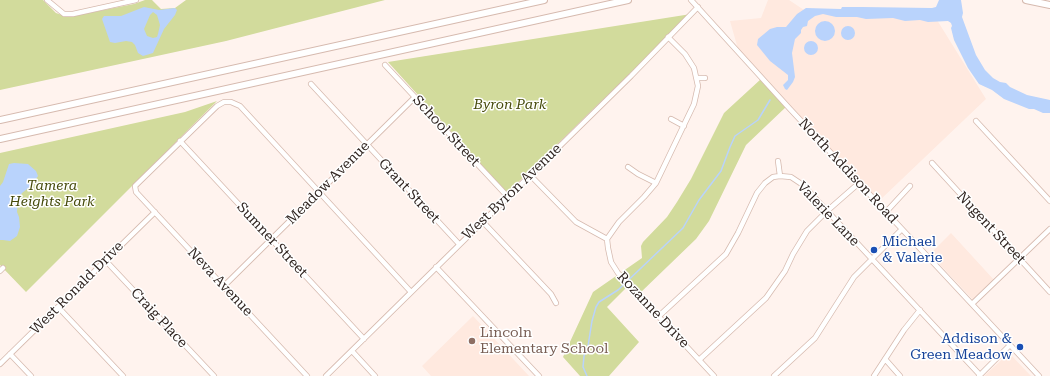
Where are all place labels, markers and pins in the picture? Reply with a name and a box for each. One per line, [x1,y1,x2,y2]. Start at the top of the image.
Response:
place label: Michael & Valerie [882,234,942,266]
marker: Michael & Valerie [869,245,879,255]
place label: Lincoln Elementary School [480,325,608,358]
place label: Addison & Green Meadow [910,331,1012,364]
marker: Lincoln Elementary School [467,336,477,346]
marker: Addison & Green Meadow [1015,342,1025,352]

